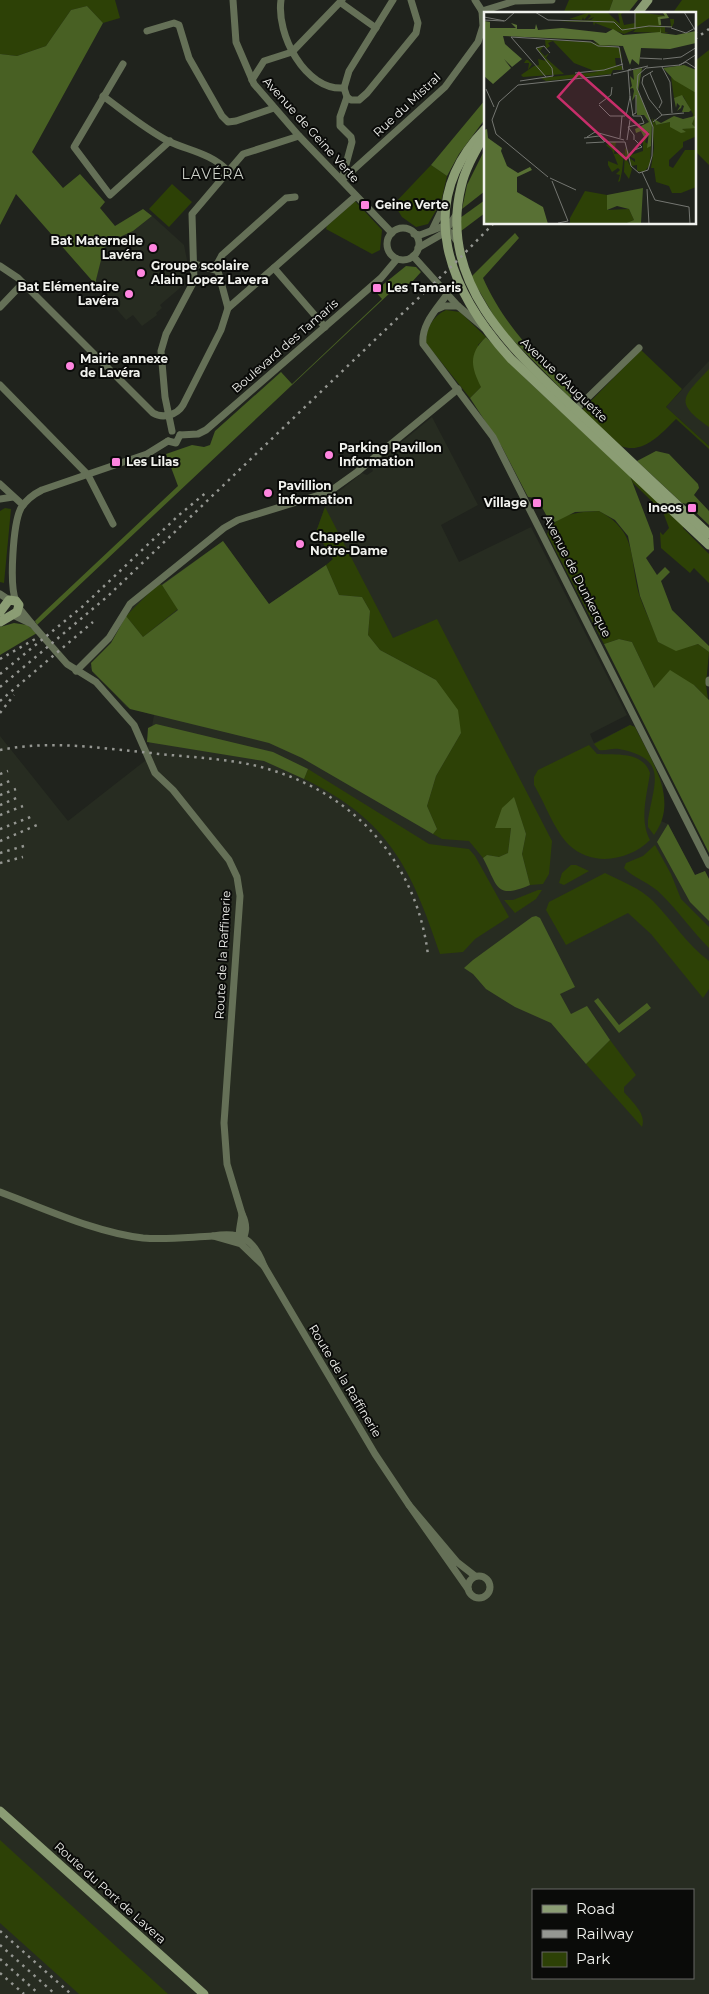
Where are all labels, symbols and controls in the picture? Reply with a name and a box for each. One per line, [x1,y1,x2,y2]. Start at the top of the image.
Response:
inset map [484,12,696,225]
street label: Rue du Mistral [370,70,443,140]
street label: Avenue de Geine Verte [260,74,363,186]
district label: LAVÉRA [182,165,244,183]
place label: Geine Verte [375,197,449,212]
marker: Geine Verte [359,199,371,211]
place label: Bat Maternelle Lavéra [51,233,143,262]
marker: Bat Maternelle Lavéra [147,242,159,254]
place label: Groupe scolaire Alain Lopez Lavera [150,258,269,287]
marker: Groupe scolaire Alain Lopez Lavera [135,267,147,279]
place label: Bat Elémentaire Lavéra [17,279,119,308]
place label: Les Tamaris [387,280,462,295]
marker: Les Tamaris [371,282,383,294]
marker: Bat Elémentaire Lavéra [123,288,135,300]
street label: Boulevard des Tamaris [228,295,341,396]
street label: Avenue d'Auguette [518,334,611,425]
place label: Mairie annexe de Lavéra [80,351,169,380]
marker: Mairie annexe de Lavéra [64,360,76,372]
place label: Parking Pavillon Information [339,440,442,469]
marker: Parking Pavillon Information [323,449,335,461]
place label: Les Lilas [126,454,179,469]
marker: Les Lilas [110,456,122,468]
place label: Pavillion information [278,478,352,507]
marker: Pavillion information [262,487,274,499]
place label: Village [483,495,527,510]
marker: Village [531,497,543,509]
place label: Ineos [648,500,683,515]
marker: Ineos [686,502,698,514]
street label: Avenue de Dunkerque [540,512,615,639]
place label: Chapelle Notre-Dame [310,529,388,558]
marker: Chapelle Notre-Dame [294,538,306,550]
street label: Route de la Raffinerie [212,890,233,1020]
street label: Route de la Raffinerie [306,1322,385,1440]
street label: Route du Port de Lavera [51,1838,169,1947]
legend [532,1889,694,1979]
text: Road [576,1899,615,1918]
text: Railway [576,1924,634,1943]
text: Park [576,1949,610,1968]

